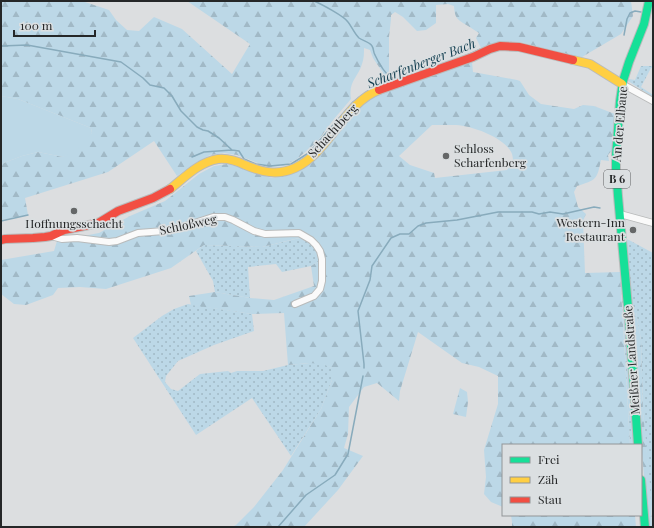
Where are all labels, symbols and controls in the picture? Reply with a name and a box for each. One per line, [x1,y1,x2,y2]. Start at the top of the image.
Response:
scale bar [14,12,95,38]
text: 100 m [20,17,53,33]
water label: Scharfenberger Bach [363,34,478,91]
street label: An der Elbaue [608,86,630,163]
street label: Schachtberg [304,100,361,161]
place label: Schloss Scharfenberg [454,140,527,170]
marker: Schloss Scharfenberg [441,151,451,161]
road number: B 6 [604,170,630,188]
marker: Hoffnungsschacht [69,206,79,216]
street label: Schloßweg [158,210,218,238]
place label: Western-Inn Restaurant [555,214,626,244]
place label: Hoffnungsschacht [25,215,123,231]
marker: Western-Inn Restaurant [628,225,638,235]
street label: Meißner Landstraße [619,305,643,415]
legend [502,444,642,516]
text: Frei [538,451,560,467]
text: Zäh [538,471,558,487]
text: Stau [538,491,562,507]

